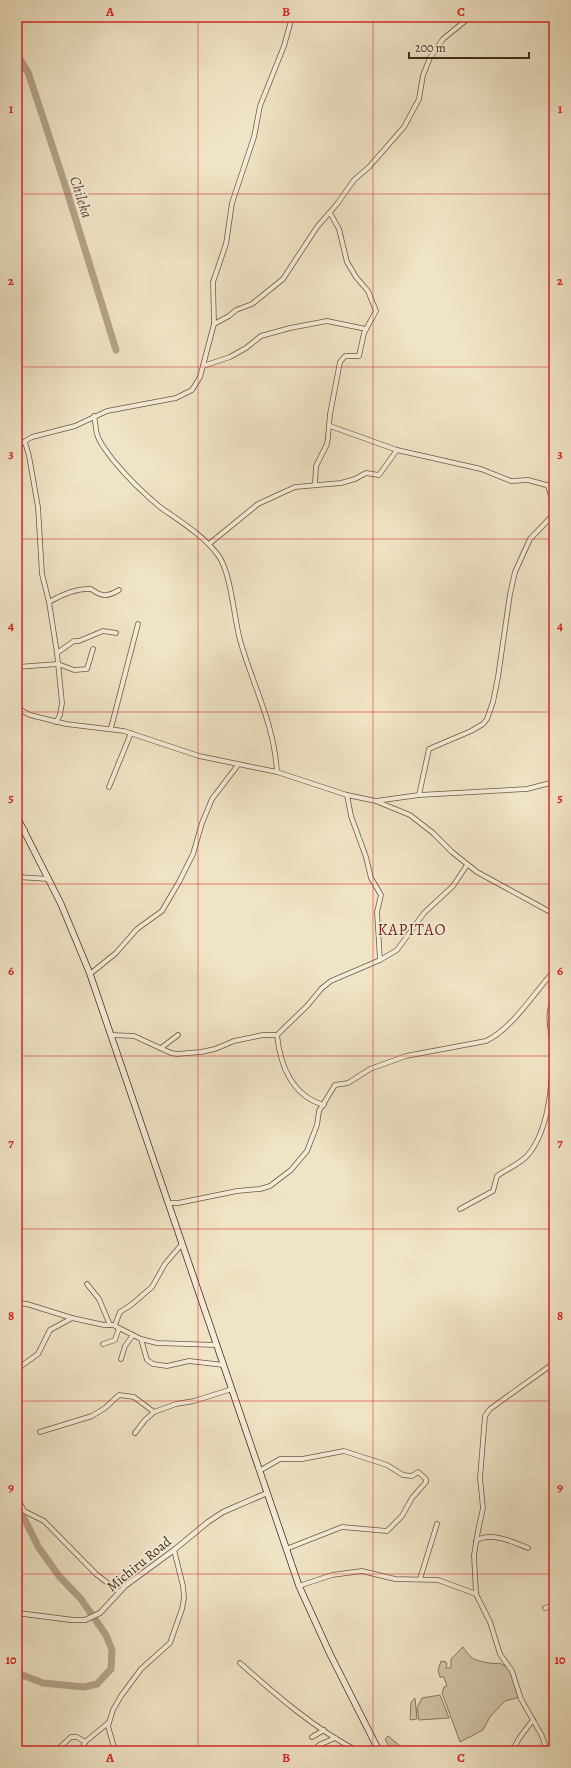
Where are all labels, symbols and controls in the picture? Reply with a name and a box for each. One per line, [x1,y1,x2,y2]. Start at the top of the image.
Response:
text: A [105,3,115,20]
text: B [282,3,290,20]
text: C [457,3,465,20]
scale bar [409,34,529,60]
text: 200 m [415,40,446,56]
text: 1 [9,100,14,117]
text: 1 [558,100,563,117]
water label: Chileka [65,174,97,221]
text: 2 [8,272,15,289]
text: 2 [557,272,564,289]
text: 3 [8,445,14,462]
text: 3 [557,445,563,462]
text: 4 [8,617,14,634]
text: 4 [557,617,563,634]
text: 5 [8,789,14,806]
text: 5 [557,789,563,806]
district label: KAPITAO [377,919,447,941]
text: 6 [8,962,14,979]
text: 6 [557,962,563,979]
text: 7 [8,1134,14,1151]
text: 7 [557,1134,563,1151]
text: 8 [8,1307,14,1324]
text: 8 [557,1307,563,1324]
text: 9 [8,1479,14,1496]
text: 9 [557,1479,563,1496]
street label: Michiru Road [103,1532,176,1596]
text: 10 [5,1651,17,1668]
text: 10 [554,1651,566,1668]
text: A [105,1749,115,1766]
text: B [282,1749,290,1766]
text: C [457,1749,465,1766]

